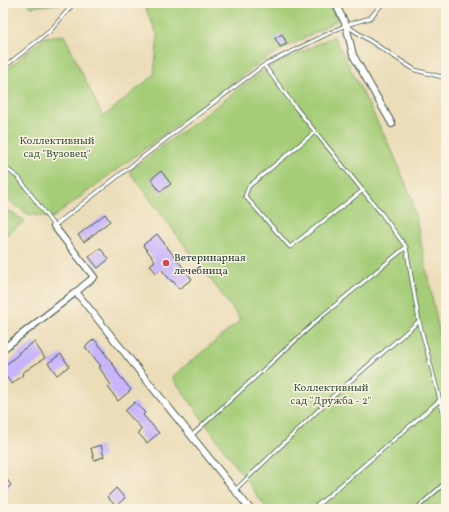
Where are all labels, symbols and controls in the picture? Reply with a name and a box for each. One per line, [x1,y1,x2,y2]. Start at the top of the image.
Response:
park label: Коллективный сад "Вузовец" [20,134,95,162]
place label: Ветеринарная лечебница [174,251,246,279]
marker: Ветеринарная лечебница [161,258,171,268]
park label: Коллективный сад "Дружба - 2" [291,381,372,409]

